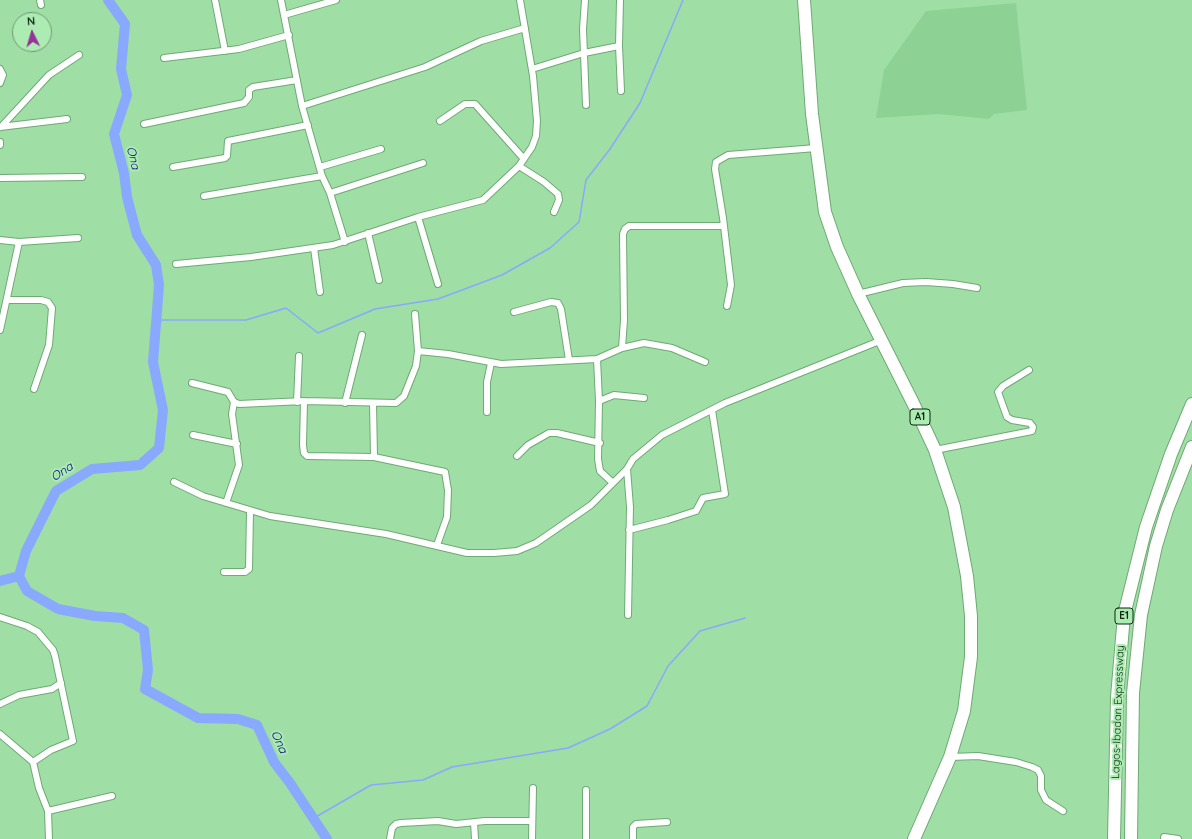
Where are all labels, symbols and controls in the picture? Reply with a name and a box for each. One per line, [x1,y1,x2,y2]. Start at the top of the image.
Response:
north arrow [12,12,52,52]
text: N [26,14,36,28]
water label: Ona [123,145,143,171]
road number: A1 [910,409,930,425]
water label: Ona [48,459,76,485]
road number: E1 [1115,608,1133,624]
street label: Lagos-Ibadan Expressway [1109,645,1127,779]
water label: Ona [268,728,290,756]

